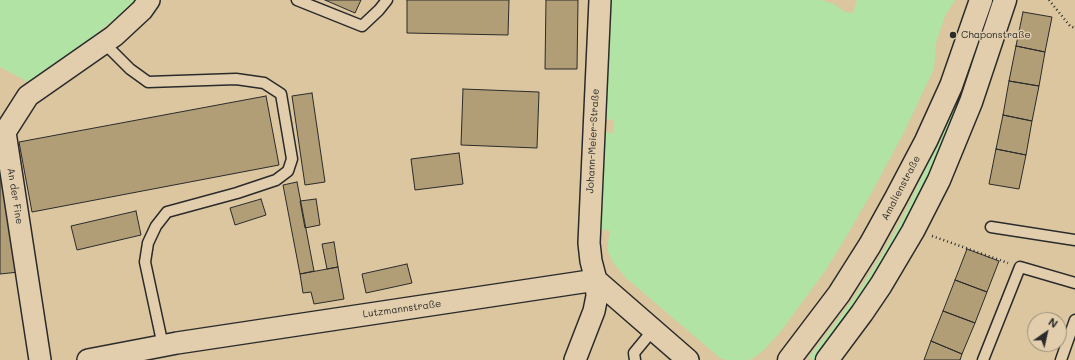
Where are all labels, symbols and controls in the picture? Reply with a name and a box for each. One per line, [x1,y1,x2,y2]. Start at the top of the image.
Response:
place label: Chaponstraße [961,29,1031,41]
marker: Chaponstraße [948,30,958,40]
street label: Johann-Meier-Straße [584,88,602,194]
street label: Amalienstraße [879,154,923,222]
street label: An der Fine [5,167,25,225]
street label: Lutzmannstraße [362,298,442,320]
north arrow [1027,312,1067,352]
text: N [1046,314,1061,331]

